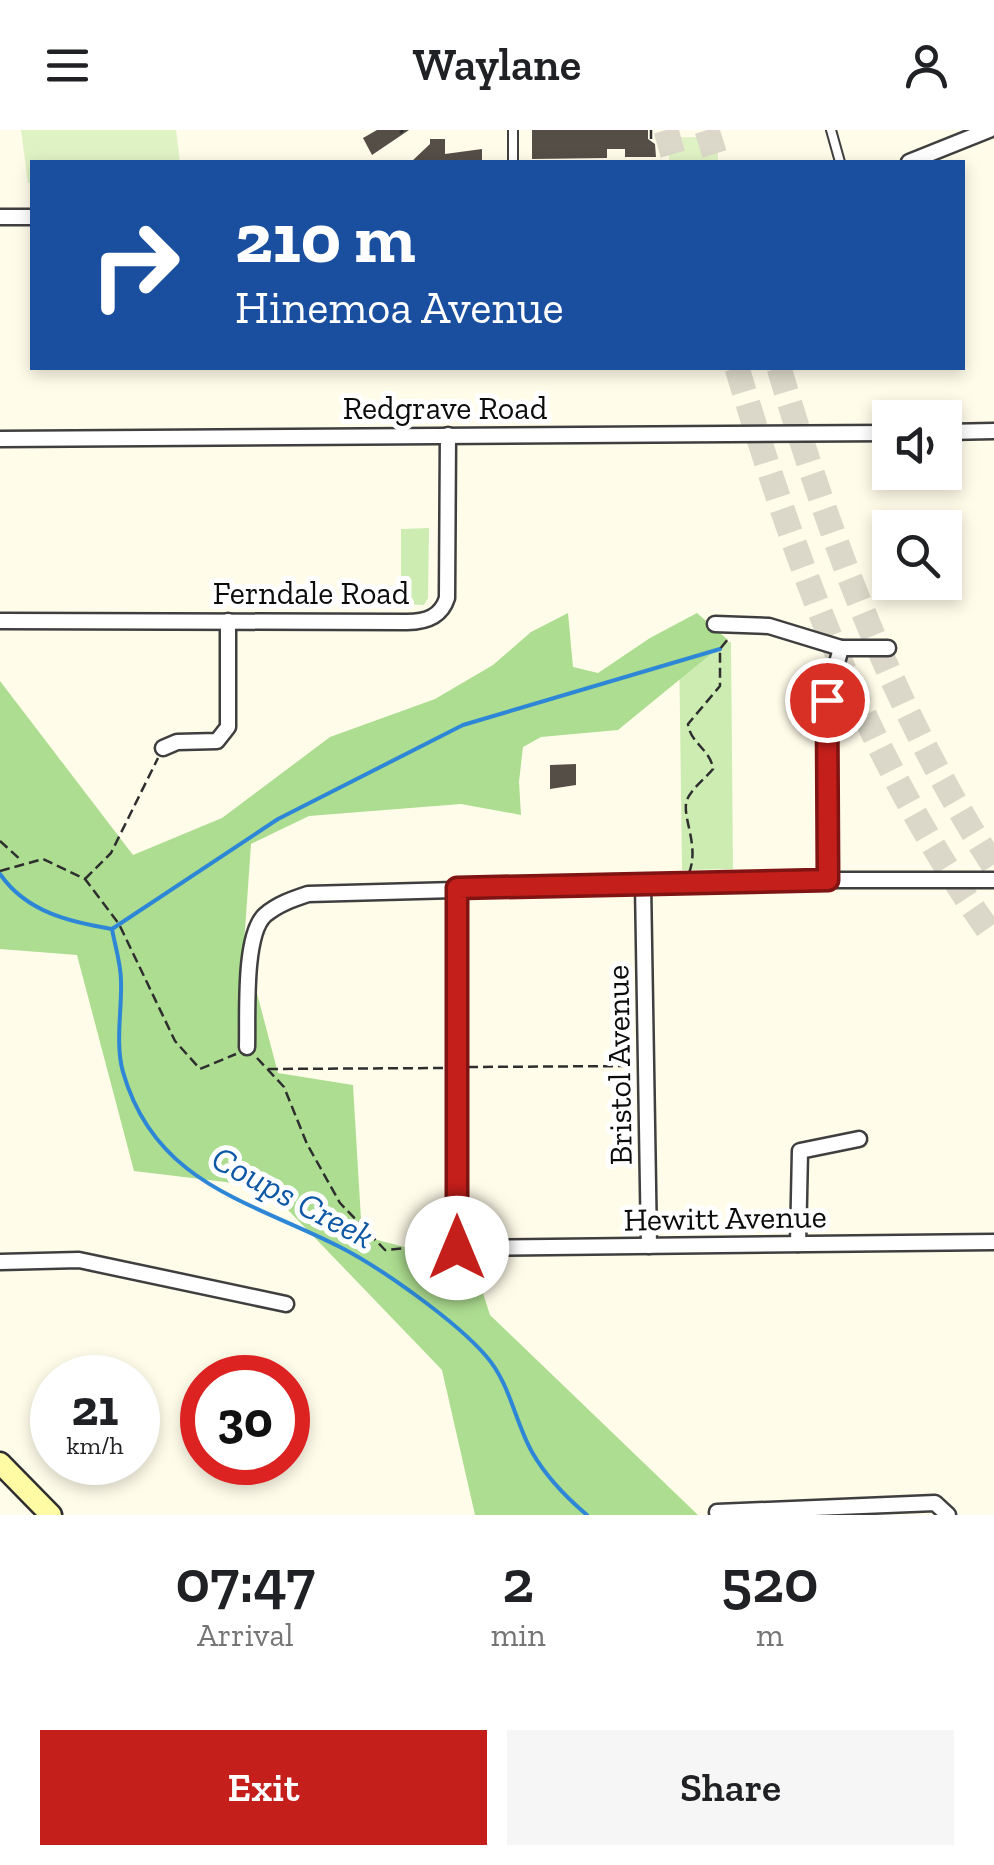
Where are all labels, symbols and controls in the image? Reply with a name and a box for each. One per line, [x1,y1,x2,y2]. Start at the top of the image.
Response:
icon: menu [40,38,95,93]
text: Waylane [413,38,581,92]
icon: person [899,38,954,93]
text: 210 m [235,196,416,280]
icon: right [70,200,200,330]
text: Hinemoa Avenue [235,281,564,335]
street label: Redgrave Road [343,389,548,427]
map controls [872,400,962,600]
button: sound [872,400,962,490]
button: search [872,510,962,600]
street label: Ferndale Road [213,574,410,612]
pin [785,658,870,743]
icon: arrive [800,673,855,728]
street label: Bristol Avenue [598,965,640,1165]
water label: Coups Creek [205,1137,381,1257]
position arrow [405,1196,509,1300]
street label: Hewitt Avenue [623,1197,827,1239]
speed limit sign: 30 [180,1355,310,1485]
text: 21 [71,1378,119,1438]
text: km/h [66,1430,124,1460]
text: 07:47 [176,1545,315,1617]
text: 2 [502,1545,534,1617]
text: 520 [721,1545,818,1617]
text: Arrival [197,1616,294,1654]
text: min [491,1616,546,1654]
text: m [756,1616,784,1654]
button: Exit [40,1730,487,1845]
button: Share [507,1730,954,1845]

